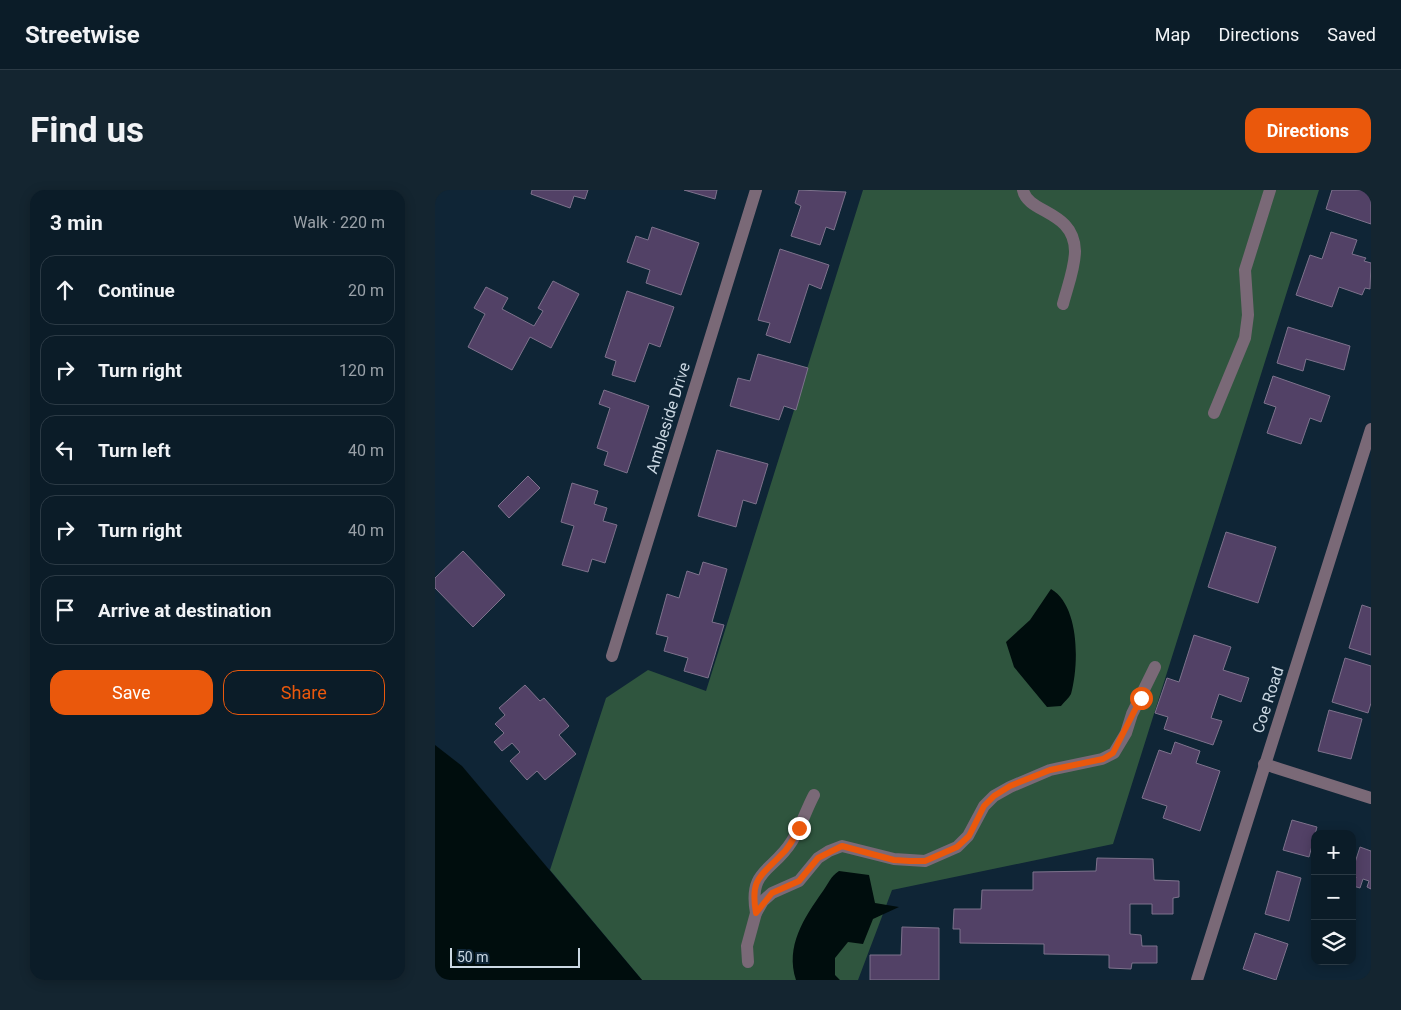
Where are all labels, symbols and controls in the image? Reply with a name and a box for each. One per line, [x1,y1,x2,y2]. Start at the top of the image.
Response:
text: Streetwise [25,21,140,49]
text: Map [1155,24,1190,45]
text: Directions [1218,24,1299,45]
text: Saved [1327,24,1376,45]
button: Directions [1245,108,1371,153]
text: Find us [30,110,144,151]
text: 3 min [50,211,103,235]
text: Walk · 220 m [293,213,385,232]
icon: ahead [51,276,79,304]
text: Continue [98,279,175,302]
text: 20 m [348,281,384,300]
icon: right [51,356,79,384]
text: Turn right [98,359,182,382]
street label: Ambleside Drive [642,360,694,476]
text: 120 m [339,361,384,380]
icon: left [51,436,79,464]
text: Turn left [98,439,171,462]
text: 40 m [348,441,384,460]
icon: right [51,516,79,544]
text: Turn right [98,519,182,542]
text: 40 m [348,521,384,540]
icon: arrive [51,596,79,624]
text: Arrive at destination [98,599,271,622]
street label: Coe Road [1248,664,1288,736]
button: Save [50,670,213,715]
button: Share [223,670,385,715]
route start [1130,687,1153,710]
route end [788,817,811,840]
map controls [1311,830,1356,965]
button: + [1311,830,1356,875]
button: − [1311,875,1356,920]
button: layers [1311,920,1356,965]
scale bar [450,945,580,968]
text: 50 m [457,949,489,965]

